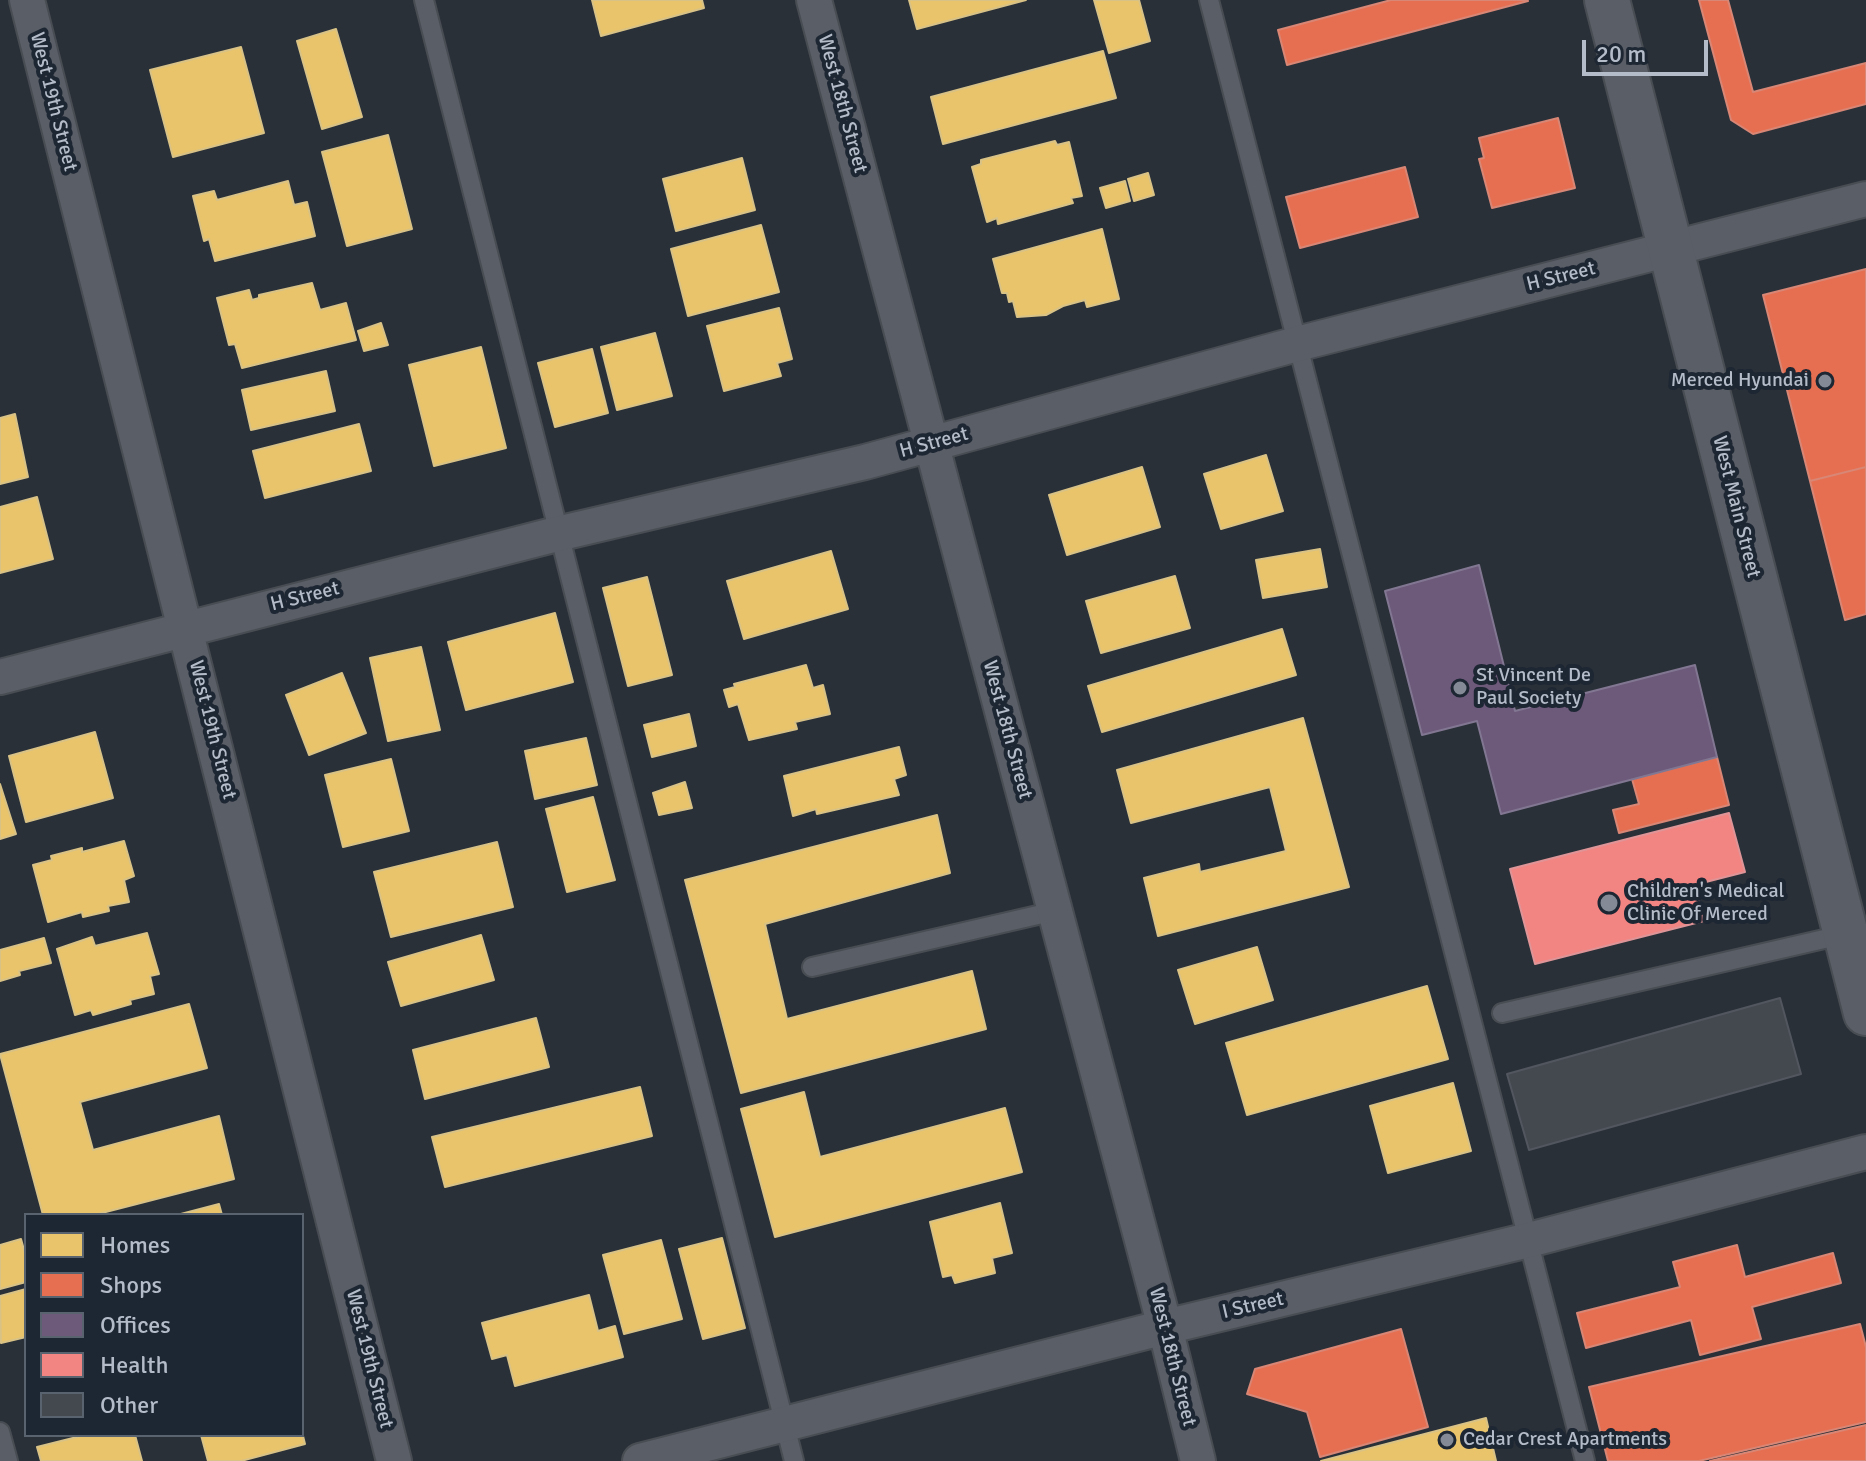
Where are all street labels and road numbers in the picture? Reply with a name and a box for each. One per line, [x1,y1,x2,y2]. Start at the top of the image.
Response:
street label: West 19th Street [24,30,82,174]
street label: West 18th Street [812,32,872,176]
street label: H Street [1524,257,1598,297]
street label: H Street [897,422,971,464]
street label: West Main Street [1707,433,1765,581]
street label: H Street [268,577,342,617]
street label: West 19th Street [183,658,241,802]
street label: West 18th Street [977,658,1037,802]
street label: West 18th Street [1143,1285,1201,1429]
street label: West 19th Street [340,1287,398,1431]
street label: I Street [1220,1287,1286,1325]

